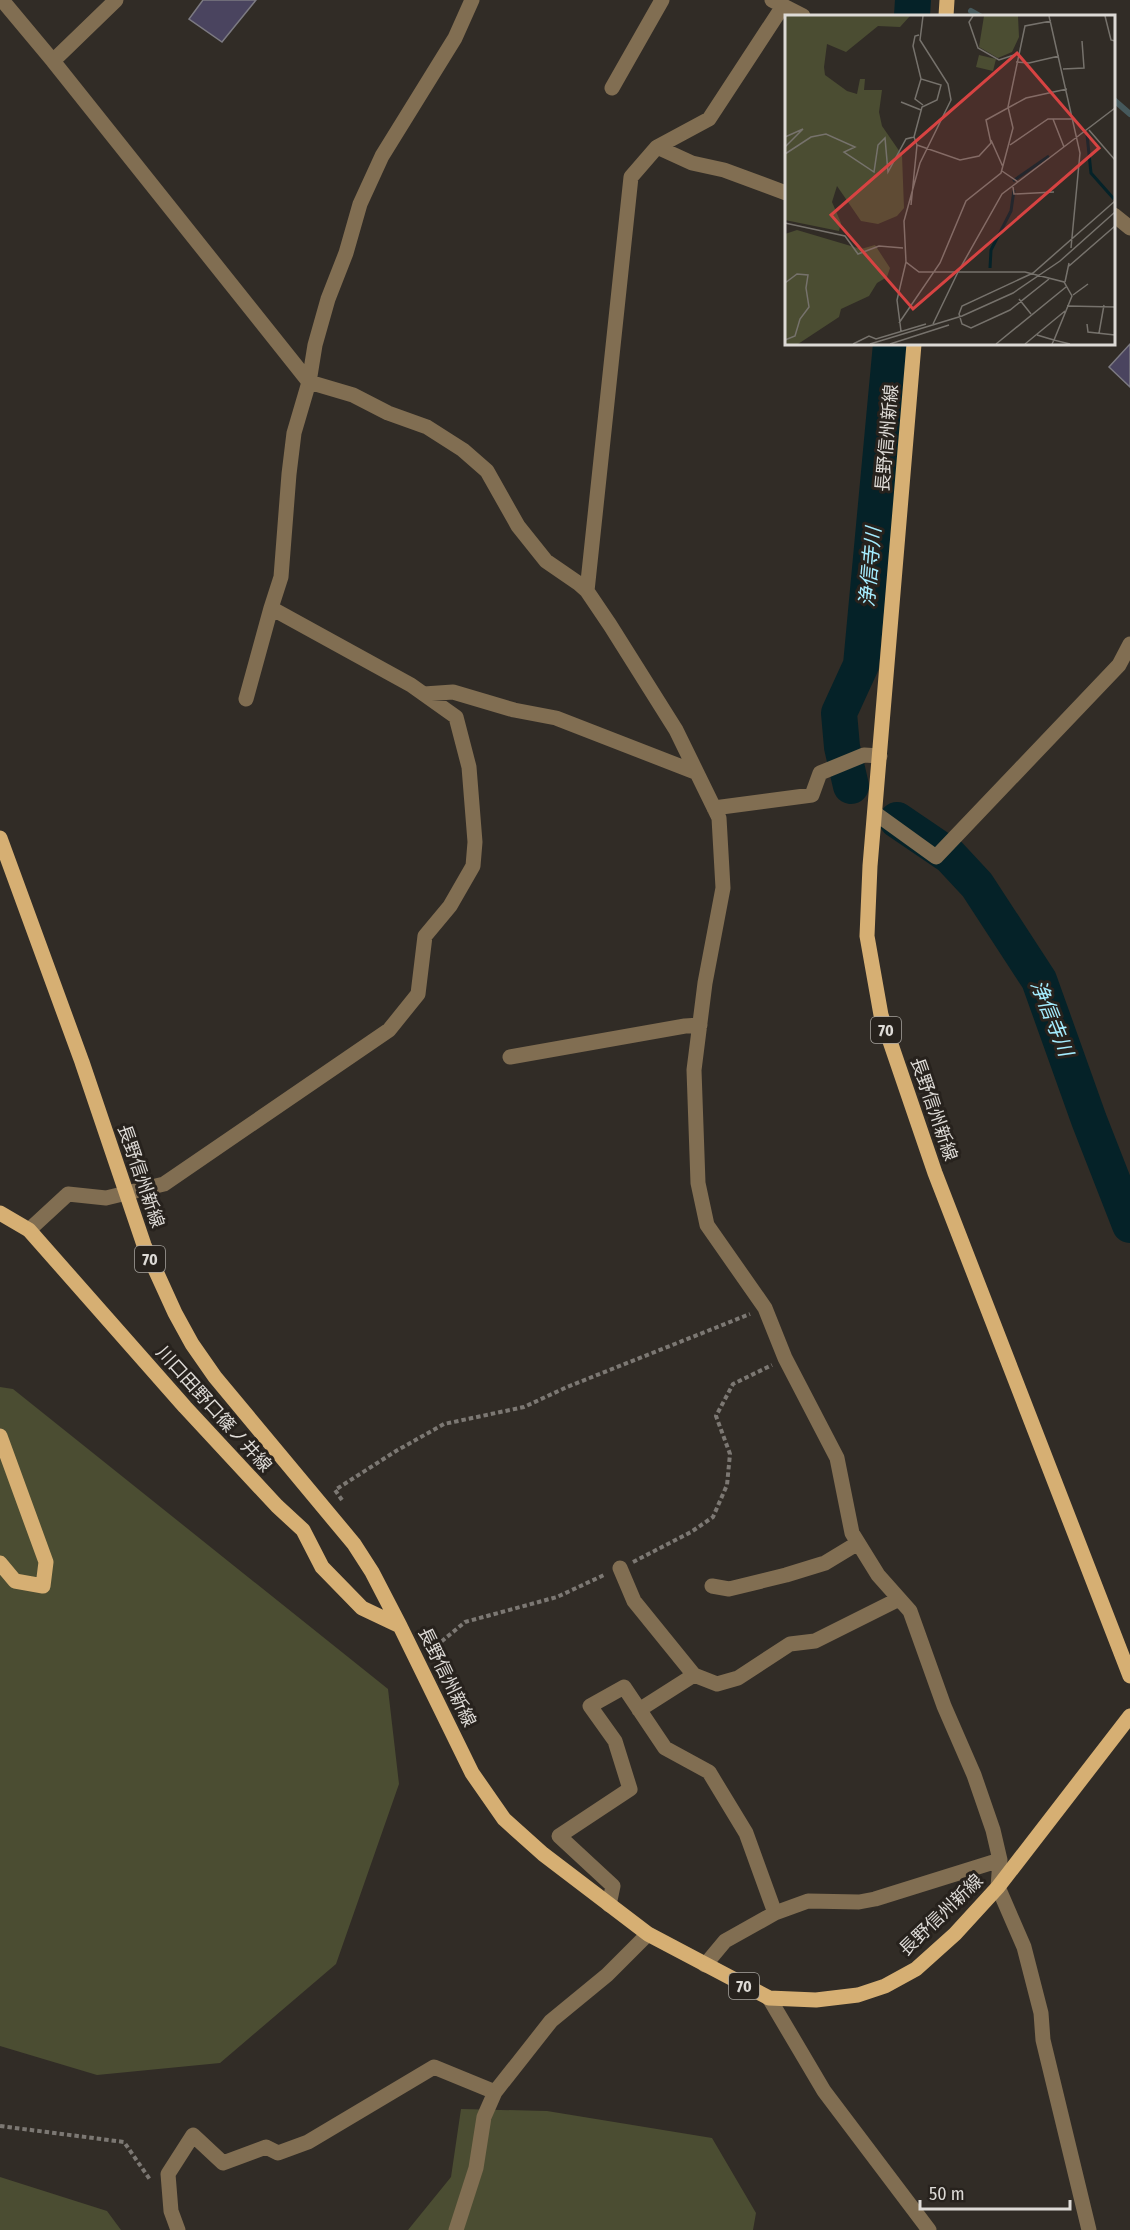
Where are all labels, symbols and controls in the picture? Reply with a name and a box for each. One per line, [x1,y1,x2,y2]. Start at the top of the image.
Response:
inset map [785,15,1115,345]
street label: 長野信州新線 [871,383,903,493]
water label: 浄信寺川 [855,524,886,608]
water label: 浄信寺川 [1026,976,1079,1061]
road number: 70 [871,1017,901,1043]
street label: 長野信州新線 [906,1054,962,1164]
street label: 長野信州新線 [113,1121,169,1231]
road number: 70 [135,1246,165,1272]
street label: 川口田野口篠ノ井線 [152,1341,276,1477]
street label: 長野信州新線 [413,1624,481,1730]
street label: 長野信州新線 [895,1870,987,1960]
road number: 70 [729,1973,759,1999]
scale bar [920,2173,1070,2211]
text: 50 m [929,2183,965,2205]

